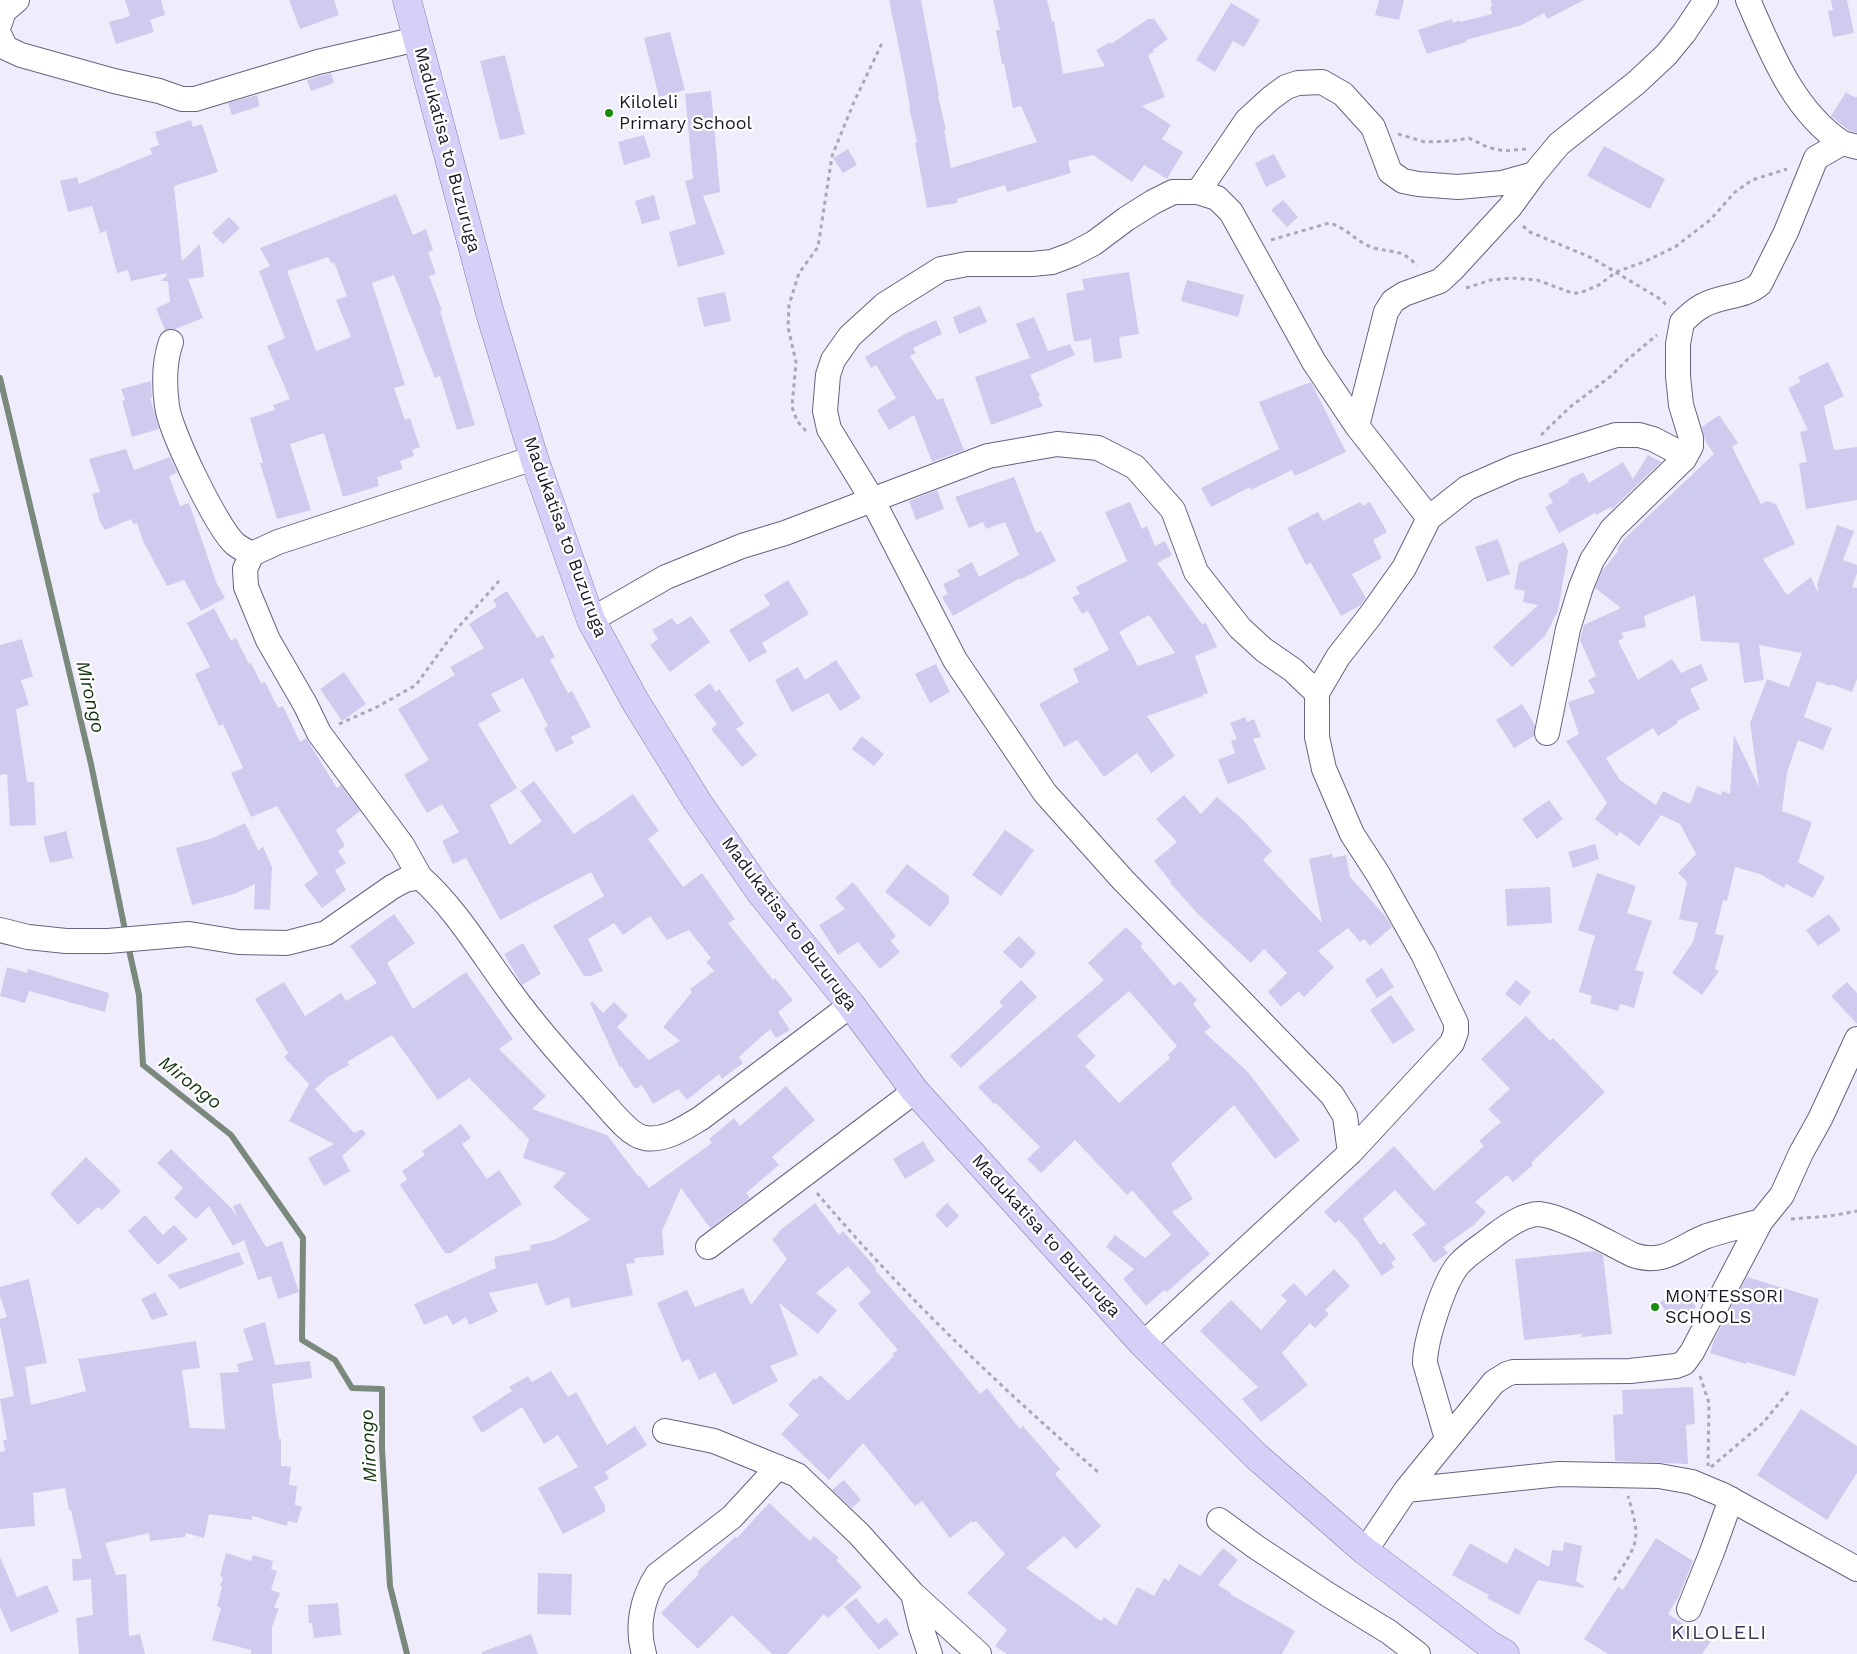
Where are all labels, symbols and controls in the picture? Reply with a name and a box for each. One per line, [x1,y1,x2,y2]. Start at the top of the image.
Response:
street label: Madukatisa to Buzuruga [409,45,485,255]
place label: Kiloleli Primary School [619,92,752,134]
marker: Kiloleli Primary School [603,107,615,119]
street label: Madukatisa to Buzuruga [519,434,611,640]
water label: Mirongo [71,659,109,735]
street label: Madukatisa to Buzuruga [717,833,861,1015]
water label: Mirongo [154,1051,226,1115]
street label: Madukatisa to Buzuruga [967,1150,1125,1322]
place label: MONTESSORI SCHOOLS [1665,1286,1783,1328]
marker: MONTESSORI SCHOOLS [1649,1301,1661,1313]
water label: Mirongo [356,1409,382,1483]
district label: KILOLELI [1670,1621,1768,1645]

